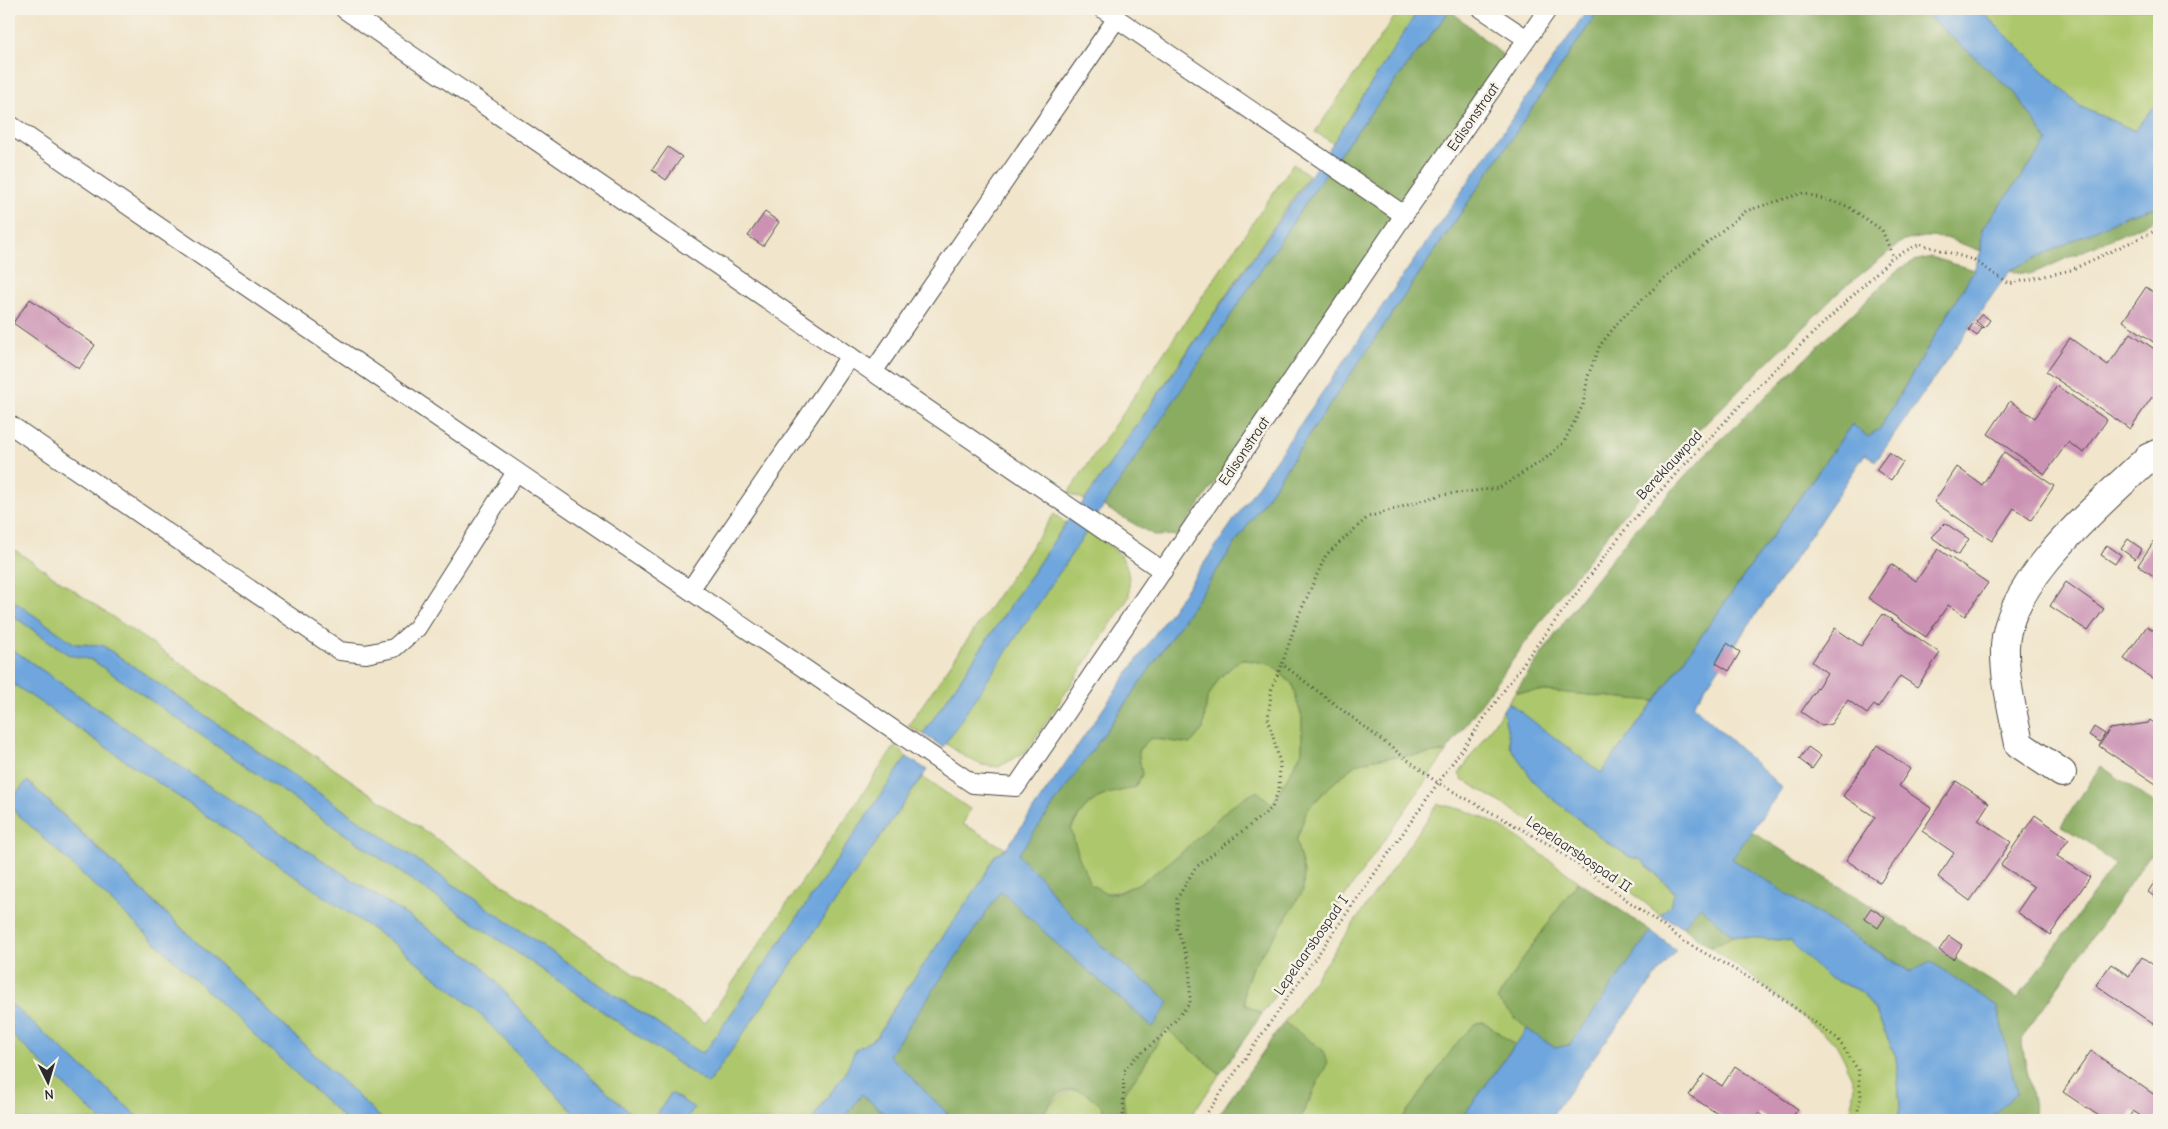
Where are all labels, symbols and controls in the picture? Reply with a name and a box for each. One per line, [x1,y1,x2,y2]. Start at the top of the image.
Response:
street label: Edisonstraat [1443,79,1503,154]
street label: Edisonstraat [1215,413,1274,489]
street label: Bereklauwpad [1632,426,1706,504]
street label: Lepelaarsbospad II [1523,812,1635,896]
street label: Lepelaarsbospad I [1270,891,1352,998]
north arrow [22,1056,72,1106]
text: N [44,1086,54,1103]

